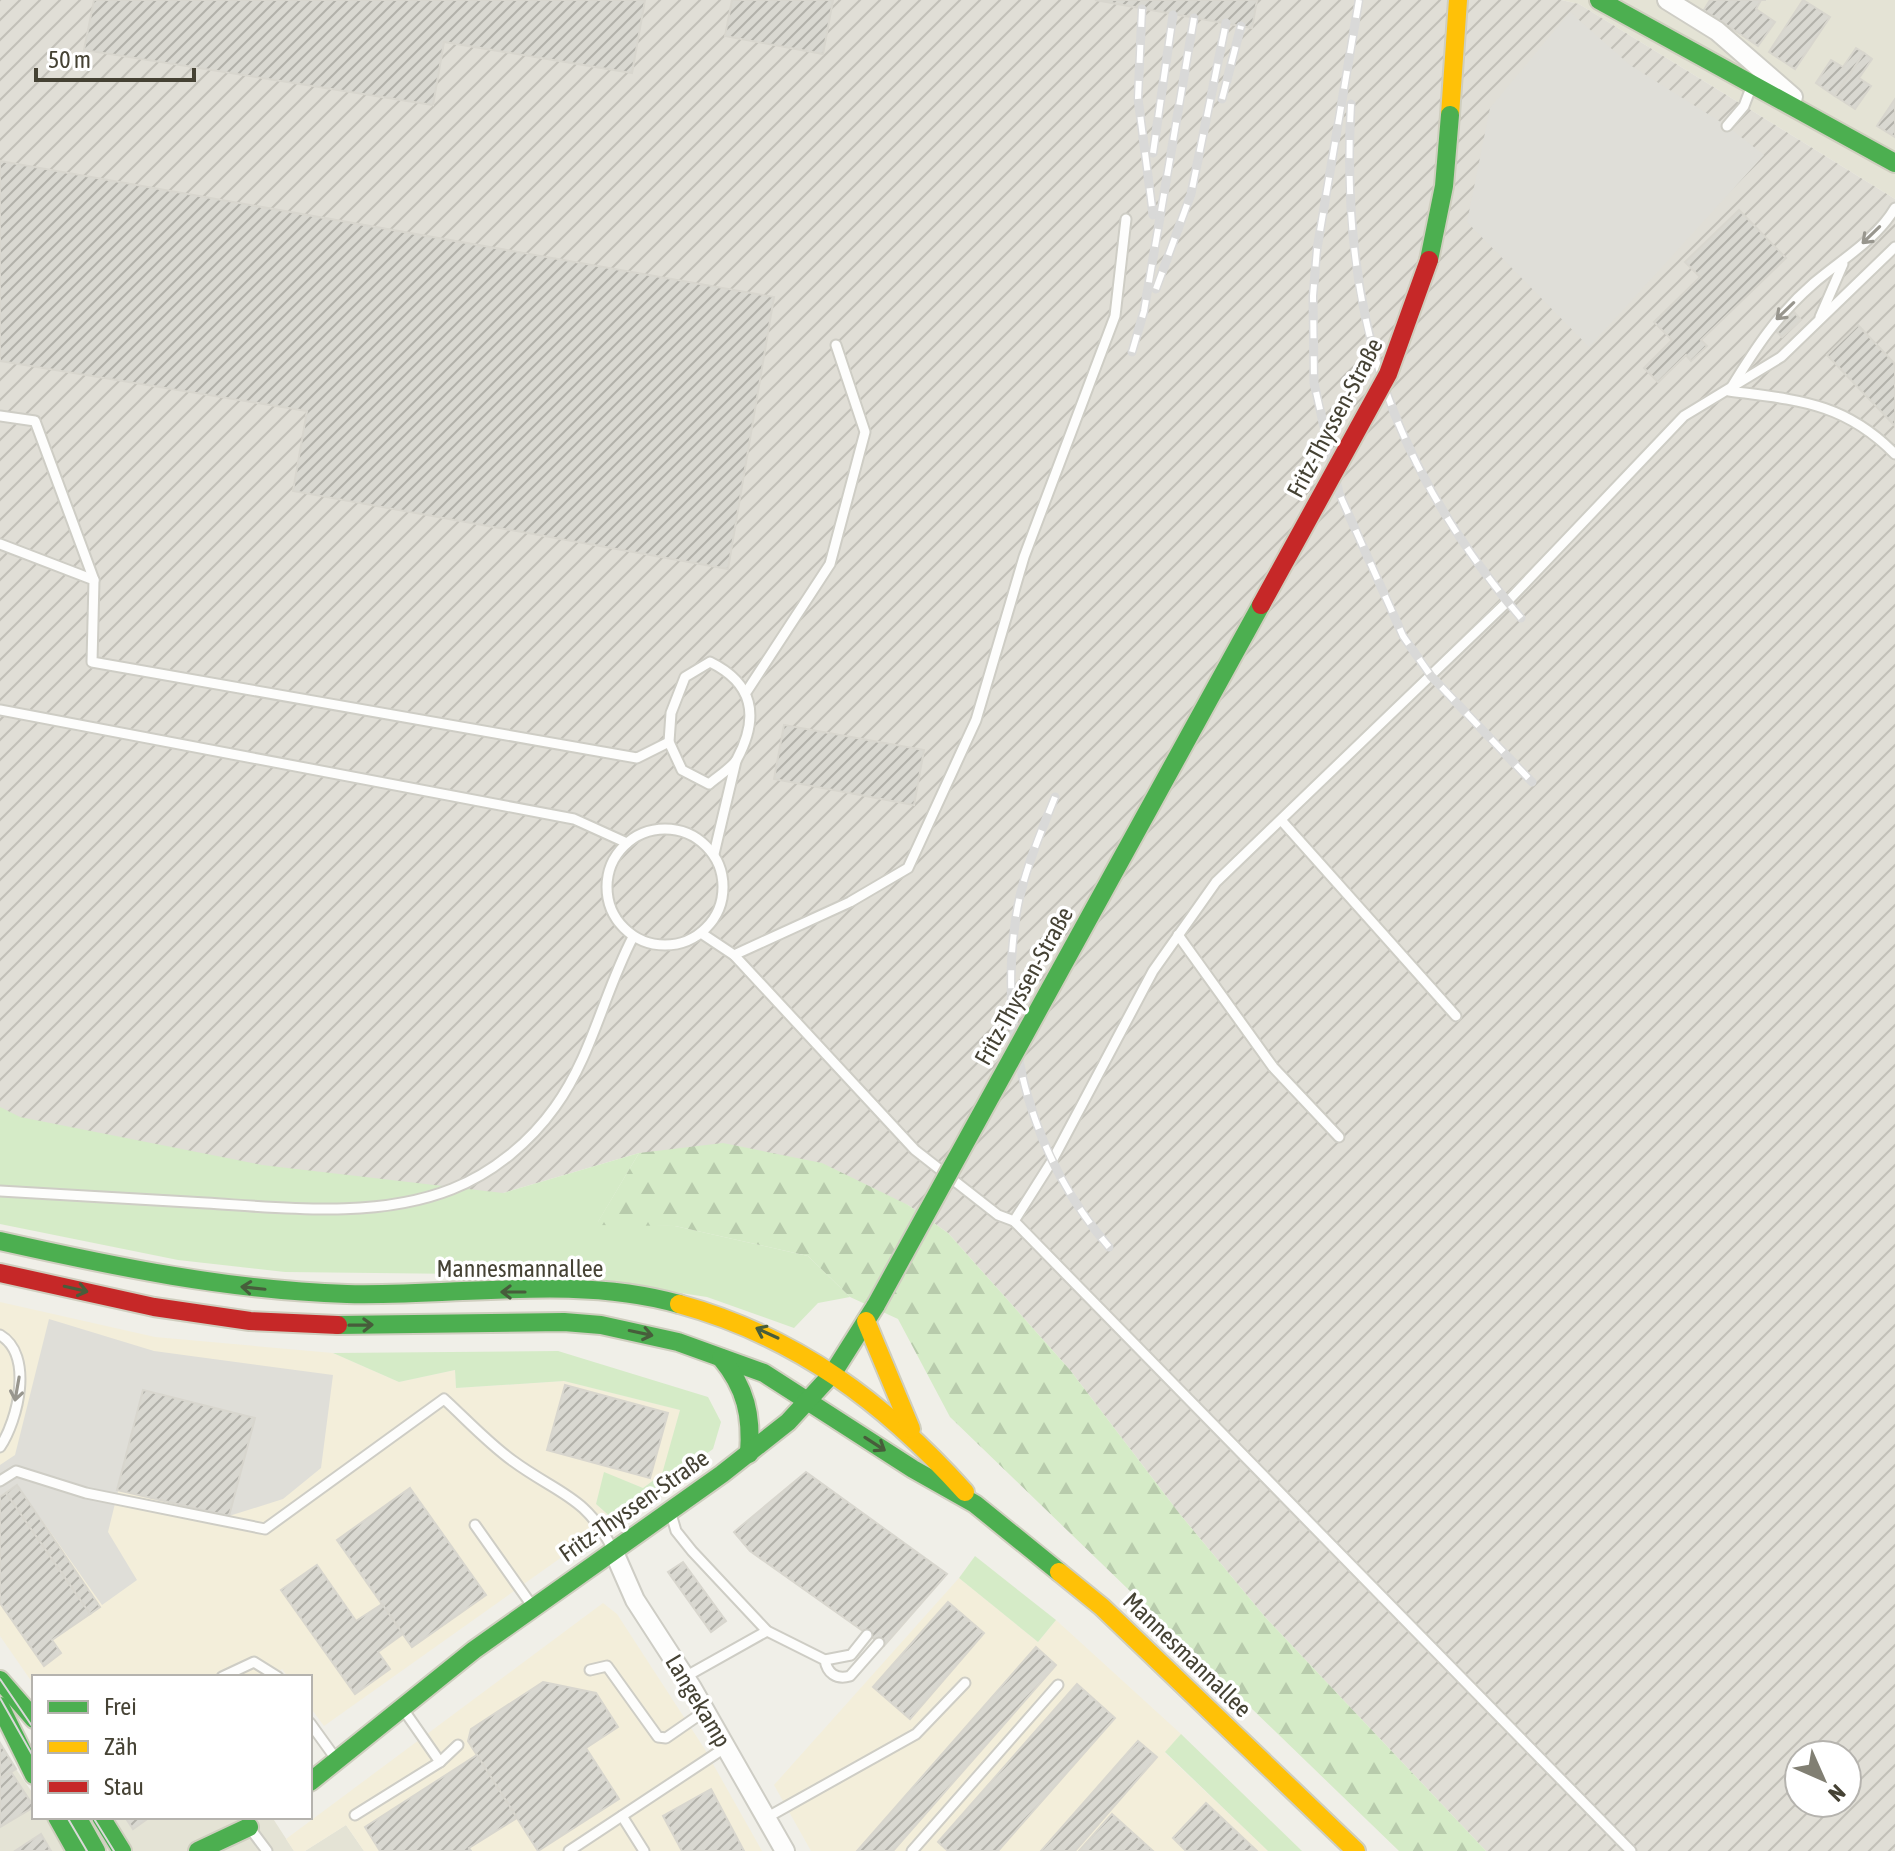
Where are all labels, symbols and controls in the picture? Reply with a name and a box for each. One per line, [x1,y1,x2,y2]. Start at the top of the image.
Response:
scale bar [36,32,194,82]
text: 50 m [48,46,91,73]
one-way arrow [1861,226,1881,245]
one-way arrow [1776,301,1795,320]
street label: Fritz-Thyssen-Straße [1281,334,1388,502]
street label: Fritz-Thyssen-Straße [969,902,1078,1069]
street label: Mannesmannallee [437,1255,603,1282]
one-way arrow [240,1281,267,1296]
one-way arrow [63,1283,88,1298]
one-way arrow [500,1284,527,1300]
one-way arrow [347,1317,374,1332]
one-way arrow [755,1325,779,1340]
one-way arrow [628,1326,654,1341]
one-way arrow [9,1376,24,1401]
one-way arrow [864,1436,886,1453]
street label: Fritz-Thyssen-Straße [554,1444,714,1567]
street label: Mannesmannallee [1118,1587,1257,1722]
street label: Langekamp [660,1650,737,1752]
legend [32,1675,312,1819]
text: Frei [104,1693,137,1720]
text: Zäh [104,1733,138,1760]
north arrow [1783,1739,1863,1819]
text: Stau [104,1773,144,1800]
text: N [1823,1779,1851,1807]

